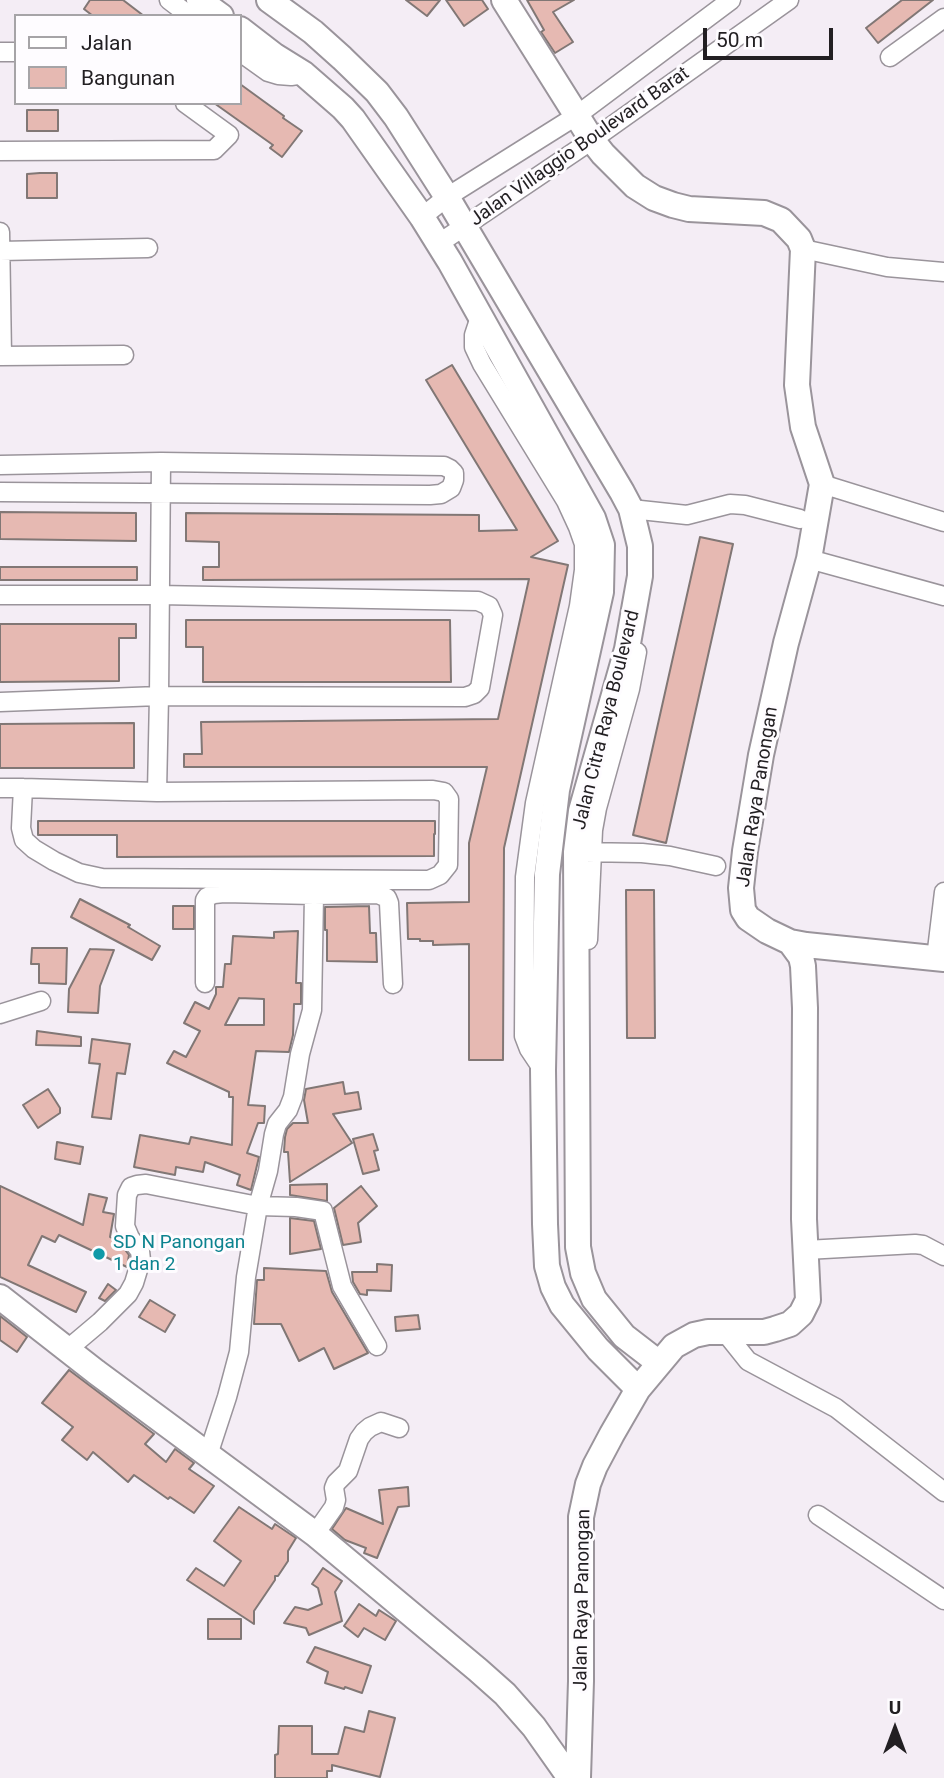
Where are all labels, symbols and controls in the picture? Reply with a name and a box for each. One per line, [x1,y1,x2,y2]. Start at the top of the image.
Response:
legend [14,14,242,105]
scale bar [706,14,836,58]
text: 50 m [716,28,763,52]
text: Jalan [81,31,132,55]
street label: Jalan Villaggio Boulevard Barat [466,62,694,232]
text: Bangunan [81,66,175,90]
street label: Jalan Citra Raya Boulevard [569,608,645,832]
street label: Jalan Raya Panongan [732,705,784,889]
place label: SD N Panongan 1 dan 2 [113,1232,245,1276]
marker: SD N Panongan 1 dan 2 [91,1246,107,1262]
street label: Jalan Raya Panongan [570,1509,596,1691]
north arrow [860,1694,930,1764]
text: U [889,1696,901,1719]

